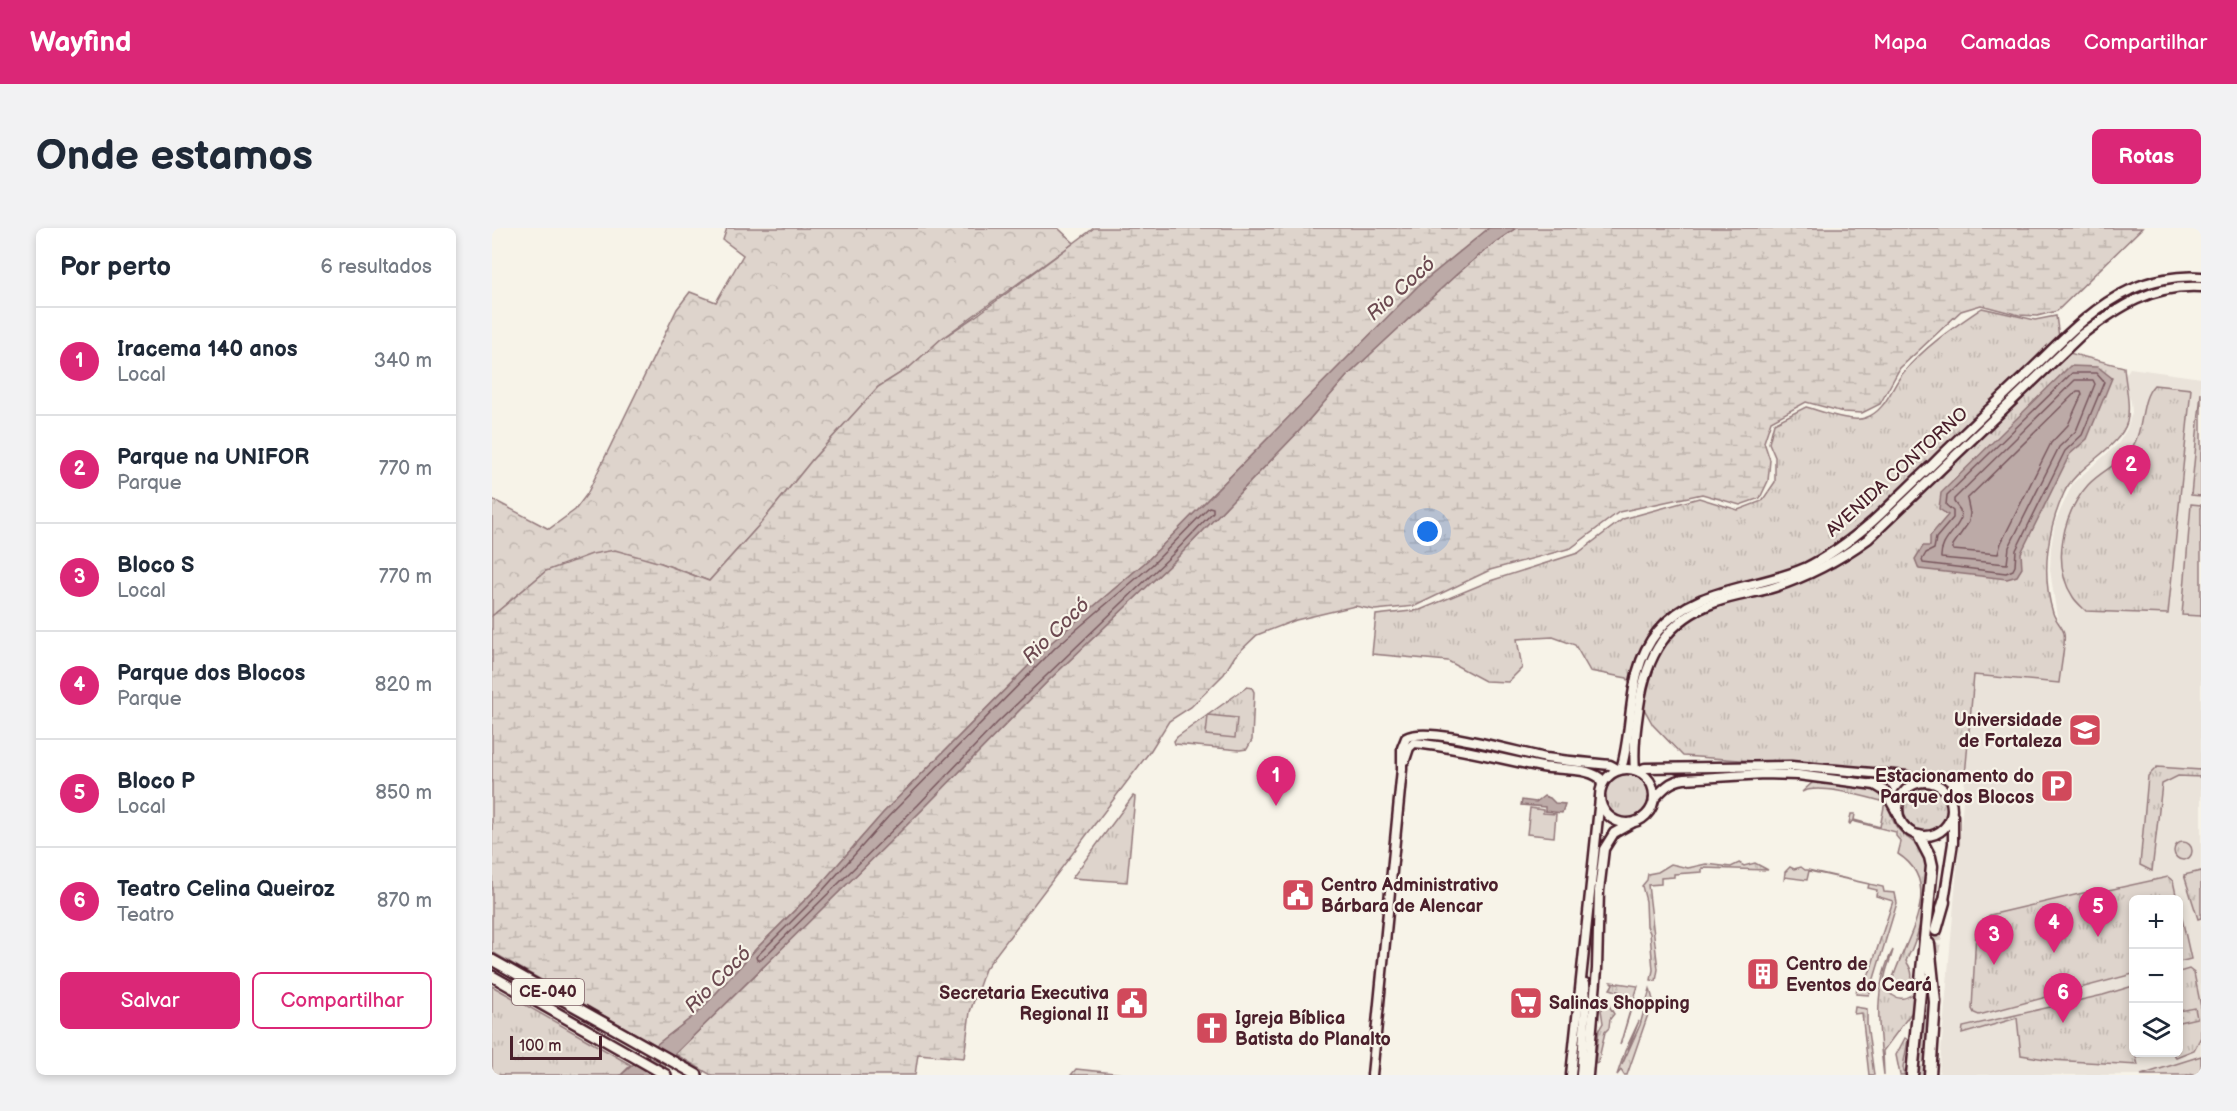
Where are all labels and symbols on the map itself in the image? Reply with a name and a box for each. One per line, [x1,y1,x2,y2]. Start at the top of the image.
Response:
water label: Rio Cocó [1362,252,1440,326]
street label: AVENIDA CONTORNO [1822,403,1972,541]
pin: 2 [2112,446,2150,495]
your location [1413,517,1442,546]
water label: Rio Cocó [1017,593,1095,669]
place label: Universidade de Fortaleza [1954,710,2062,752]
school or university icon: Universidade de Fortaleza [2067,712,2103,748]
pin: 1 [1256,756,1296,806]
place label: Estacionamento do Parque dos Blocos [1875,766,2034,808]
parking icon: Estacionamento do Parque dos Blocos [2039,768,2075,804]
place label: Centro Administrativo Bárbara de Alencar [1321,875,1499,917]
public building icon: Centro Administrativo Bárbara de Alencar [1280,877,1316,913]
pin: 5 [2078,888,2118,937]
pin: 4 [2034,904,2074,953]
pin: 3 [1974,916,2014,965]
water label: Rio Cocó [680,942,756,1018]
place label: Centro de Eventos do Ceará [1786,954,1932,996]
building icon: Centro de Eventos do Ceará [1745,956,1781,992]
pin: 6 [2044,974,2082,1023]
road number: CE-040 [512,979,584,1005]
place label: Secretaria Executiva Regional II [939,983,1109,1025]
public building icon: Secretaria Executiva Regional II [1114,985,1150,1021]
supermarket icon: Salinas Shopping [1508,985,1544,1021]
place label: Salinas Shopping [1549,993,1690,1014]
place label: Igreja Bíblica Batista do Planalto [1235,1008,1391,1050]
church icon: Igreja Bíblica Batista do Planalto [1194,1010,1230,1046]
scale bar [510,1033,602,1060]

